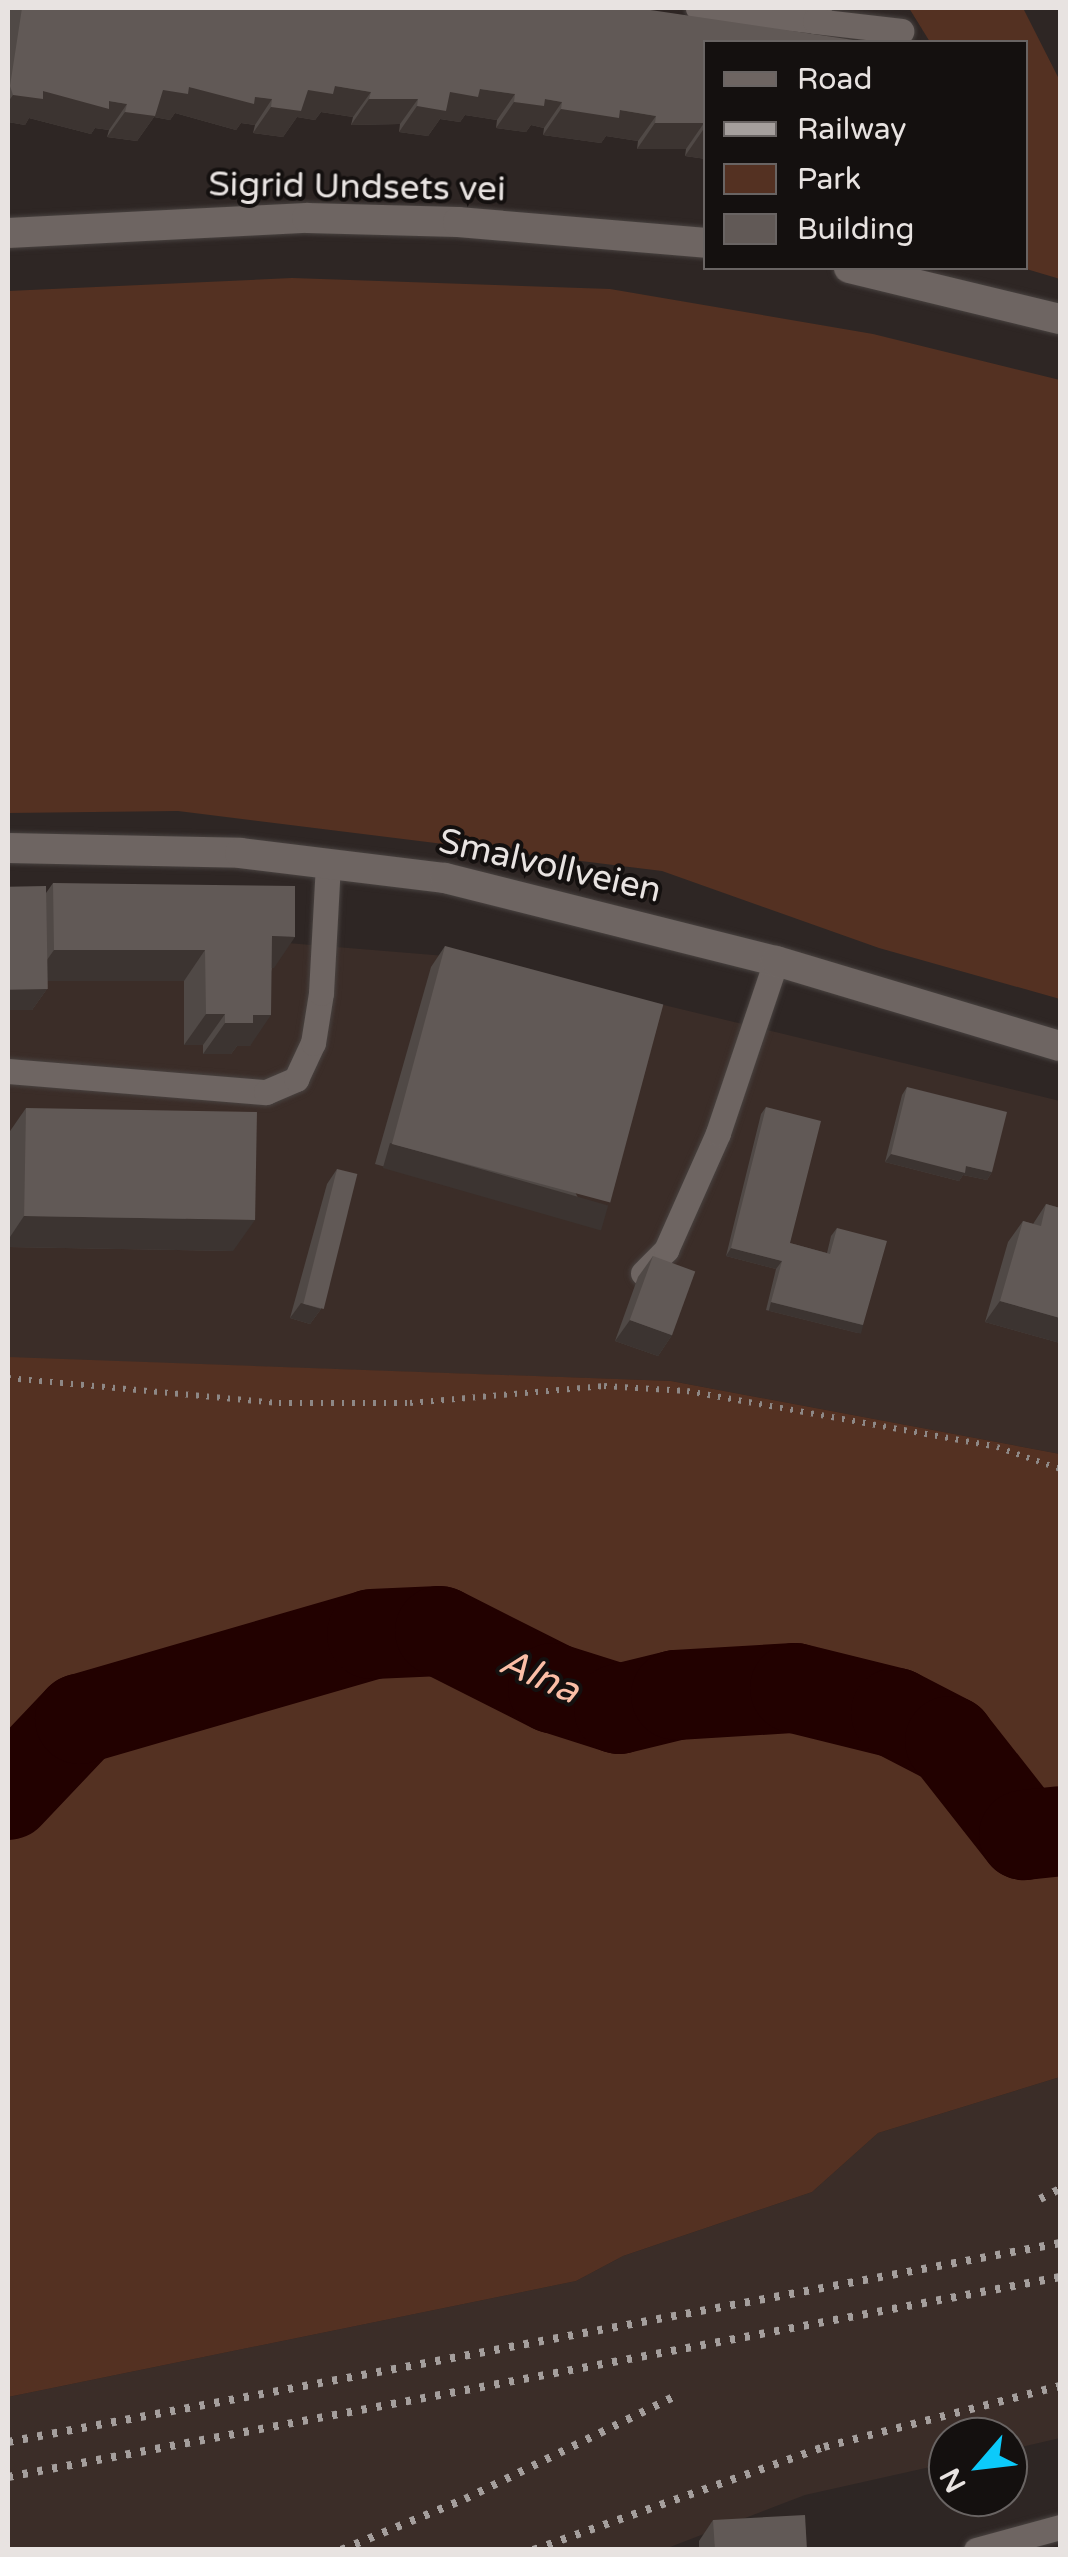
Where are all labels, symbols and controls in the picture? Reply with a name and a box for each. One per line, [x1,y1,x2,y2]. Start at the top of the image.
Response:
legend [703,40,1028,270]
text: Road [797,61,872,98]
text: Railway [797,111,906,148]
text: Park [797,161,861,198]
street label: Sigrid Undsets vei [208,163,506,211]
text: Building [797,211,914,248]
street label: Smalvollveien [435,820,665,912]
water label: Alna [492,1639,586,1715]
north arrow [928,2417,1028,2517]
text: N [933,2462,974,2498]

